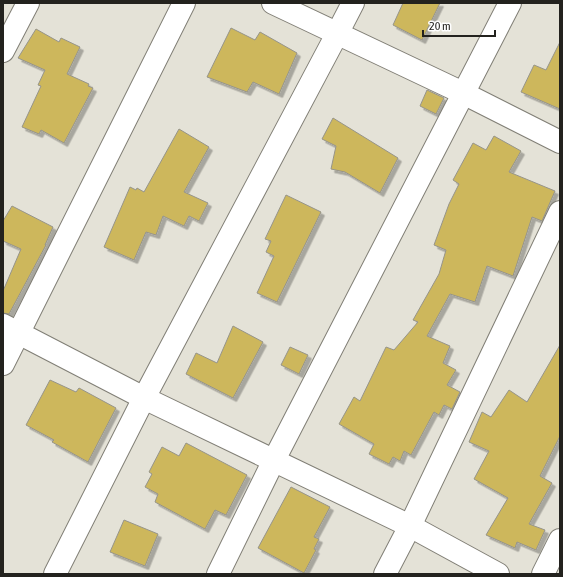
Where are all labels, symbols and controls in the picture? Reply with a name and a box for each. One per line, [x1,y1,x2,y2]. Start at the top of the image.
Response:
scale bar [423,12,495,38]
text: 20 m [429,19,451,33]

